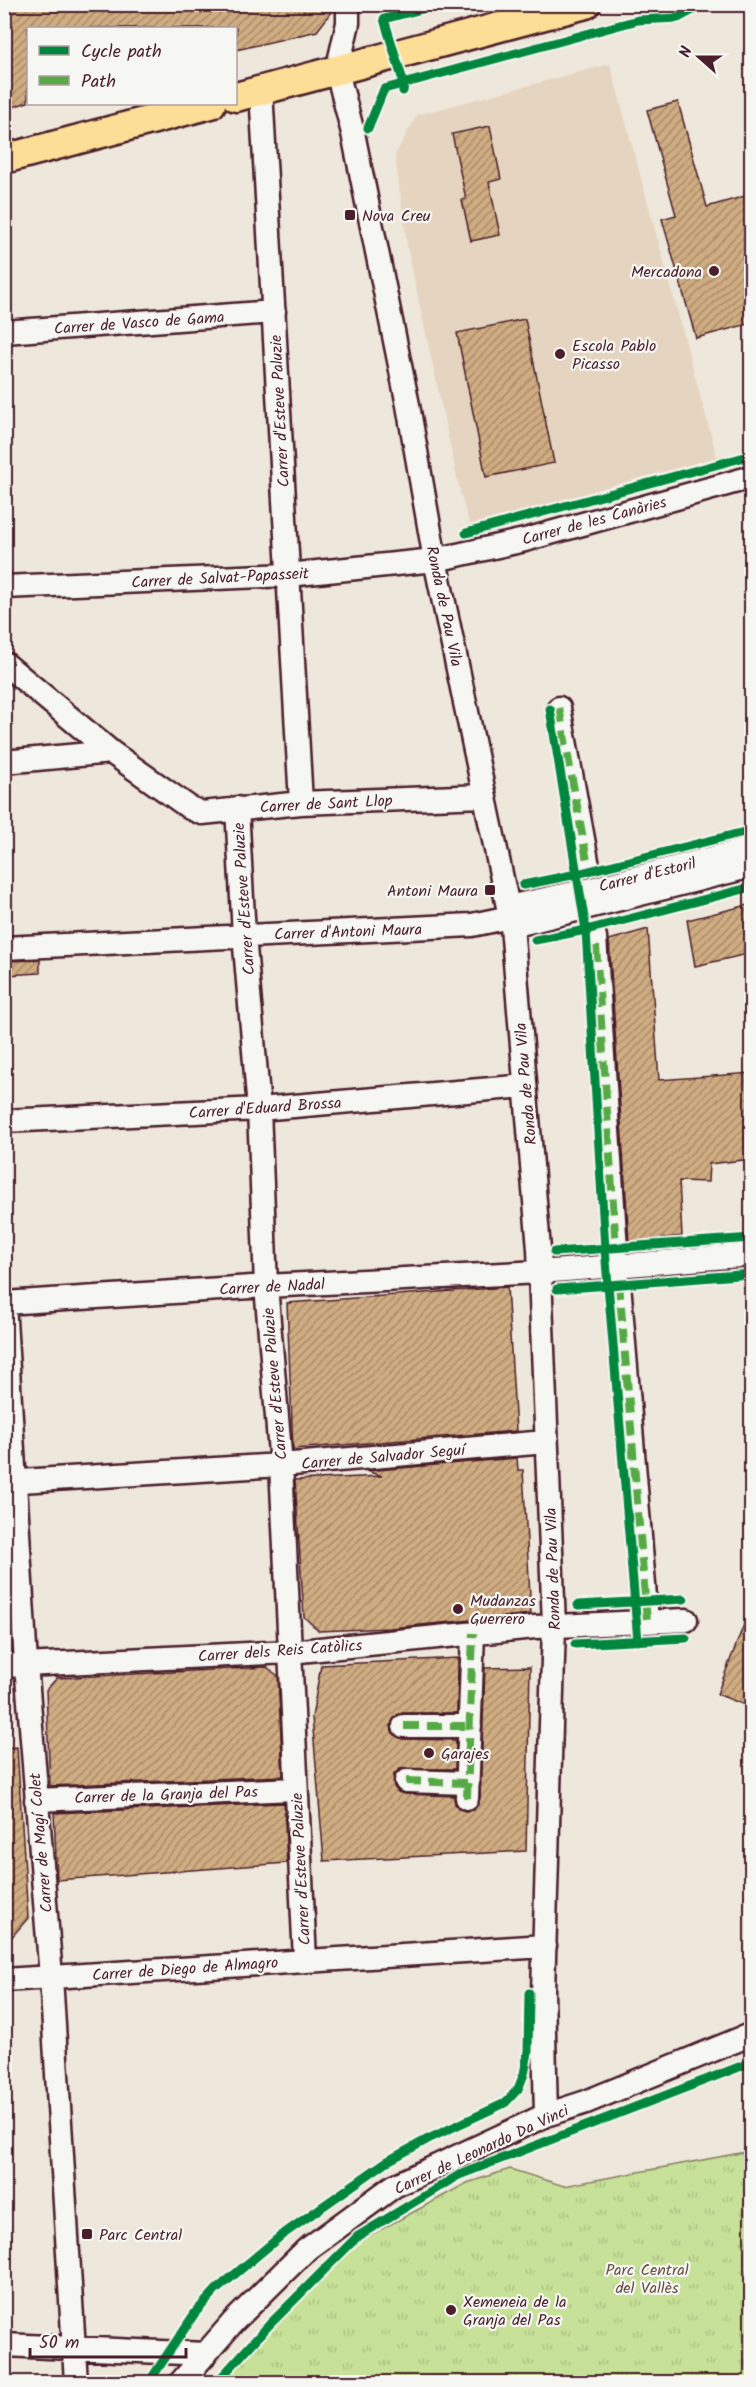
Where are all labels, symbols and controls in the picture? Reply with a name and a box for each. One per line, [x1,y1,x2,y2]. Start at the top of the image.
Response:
legend [27,27,237,105]
north arrow [669,27,729,87]
text: Cycle path [81,38,162,67]
text: N [673,43,700,61]
text: Path [81,68,116,97]
place label: Nova Creu [362,204,431,229]
marker: Nova Creu [343,208,357,222]
place label: Mercadona [631,260,702,285]
marker: Mercadona [707,264,721,278]
street label: Carrer de Vasco de Gama [53,305,225,342]
street label: Carrer d'Esteve Paluzie [264,334,297,488]
place label: Escola Pablo Picasso [572,334,656,377]
marker: Escola Pablo Picasso [553,347,567,361]
street label: Carrer de les Canàries [519,490,670,553]
street label: Ronda de Pau Vila [419,544,469,669]
street label: Carrer de Salvat-Papasseit [130,561,310,596]
street label: Carrer de Sant Llop [259,789,393,820]
street label: Carrer d'Esteve Paluzie [227,822,262,976]
street label: Carrer d'Estoril [596,851,699,900]
place label: Antoni Maura [387,879,478,904]
marker: Antoni Maura [483,883,497,897]
street label: Carrer d'Antoni Maura [274,917,422,948]
street label: Ronda de Pau Vila [509,1022,544,1146]
street label: Carrer d'Eduard Brossa [188,1091,342,1126]
street label: Carrer de Nadal [219,1272,326,1303]
street label: Carrer d'Esteve Paluzie [256,1307,295,1461]
street label: Carrer de Salvador Seguí [300,1438,468,1477]
street label: Ronda de Pau Vila [539,1507,568,1631]
place label: Mudanzas Guerrero [470,1589,536,1632]
marker: Mudanzas Guerrero [451,1602,465,1616]
street label: Carrer dels Reis Catòlics [197,1633,363,1670]
place label: Garajes [441,1742,489,1767]
marker: Garajes [422,1746,436,1760]
street label: Carrer de Magí Colet [23,1771,60,1914]
street label: Carrer de la Granja del Pas [74,1780,258,1811]
street label: Carrer d'Esteve Paluzie [285,1792,318,1946]
street label: Carrer de Diego de Almagro [91,1951,279,1988]
street label: Carrer de Leonardo Da Vinci [390,2098,574,2202]
place label: Parc Central [99,2223,182,2248]
marker: Parc Central [80,2227,94,2241]
park label: Parc Central del Vallès [605,2258,689,2301]
place label: Xemeneia de la Granja del Pas [463,2290,567,2333]
marker: Xemeneia de la Granja del Pas [444,2303,458,2317]
scale bar [30,2321,186,2359]
text: 50 m [39,2329,79,2358]

